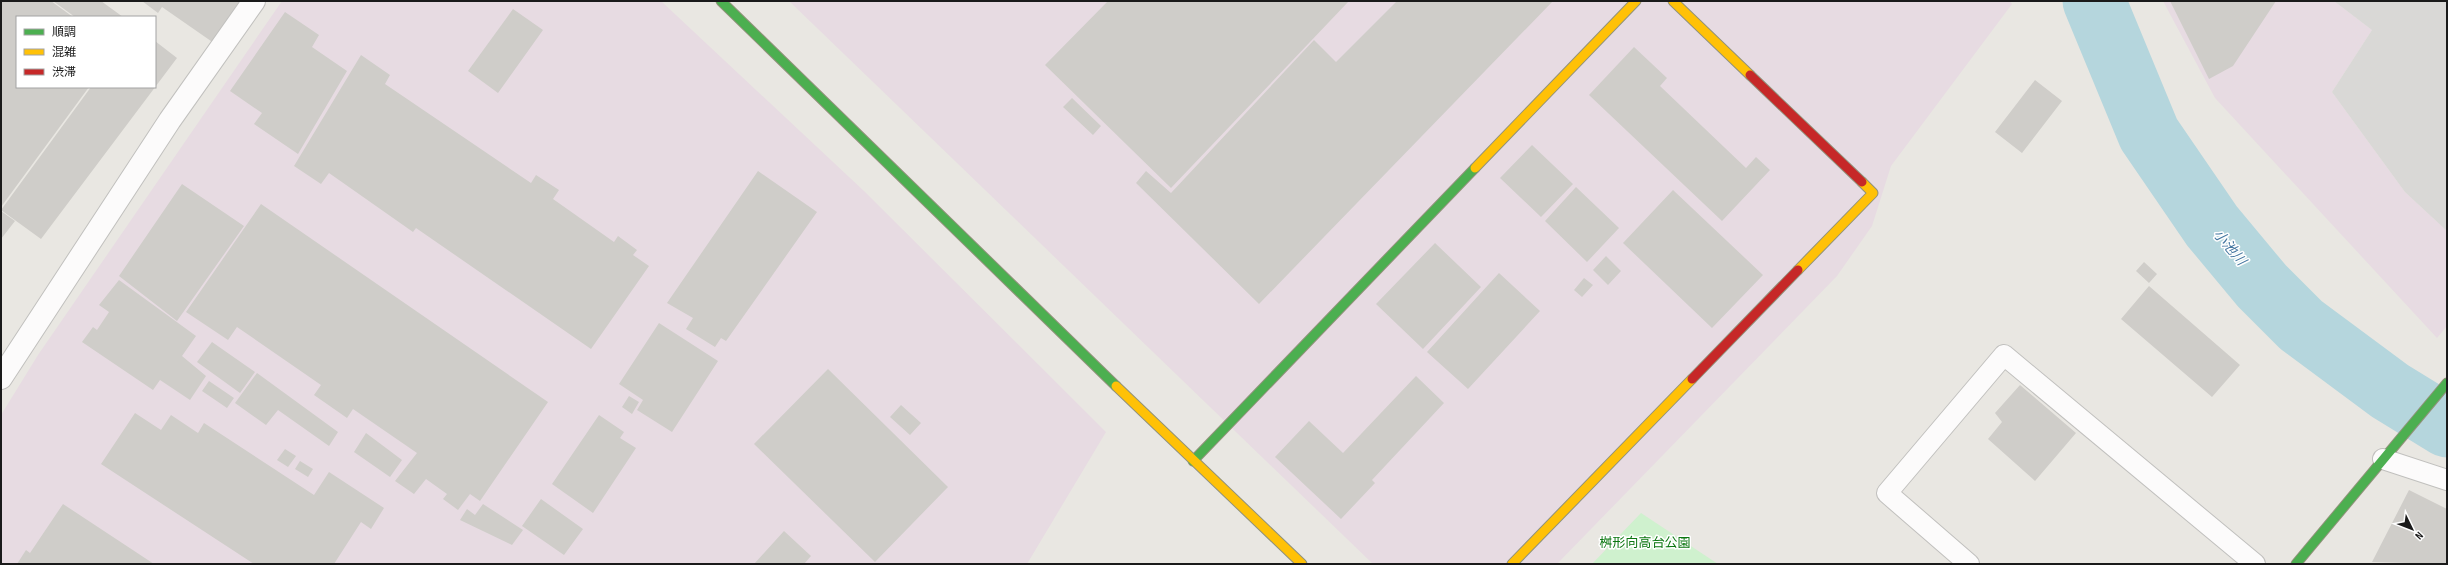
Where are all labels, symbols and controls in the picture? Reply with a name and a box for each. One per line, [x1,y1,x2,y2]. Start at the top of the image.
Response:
legend [16,16,156,88]
text: 順調 [52,25,76,40]
text: 混雑 [52,45,76,60]
text: 渋滞 [52,65,76,80]
water label: 小池川 [2210,226,2251,270]
north arrow [2392,509,2432,549]
text: N [2412,529,2426,542]
park label: 桝形向高台公園 [1599,535,1691,551]

